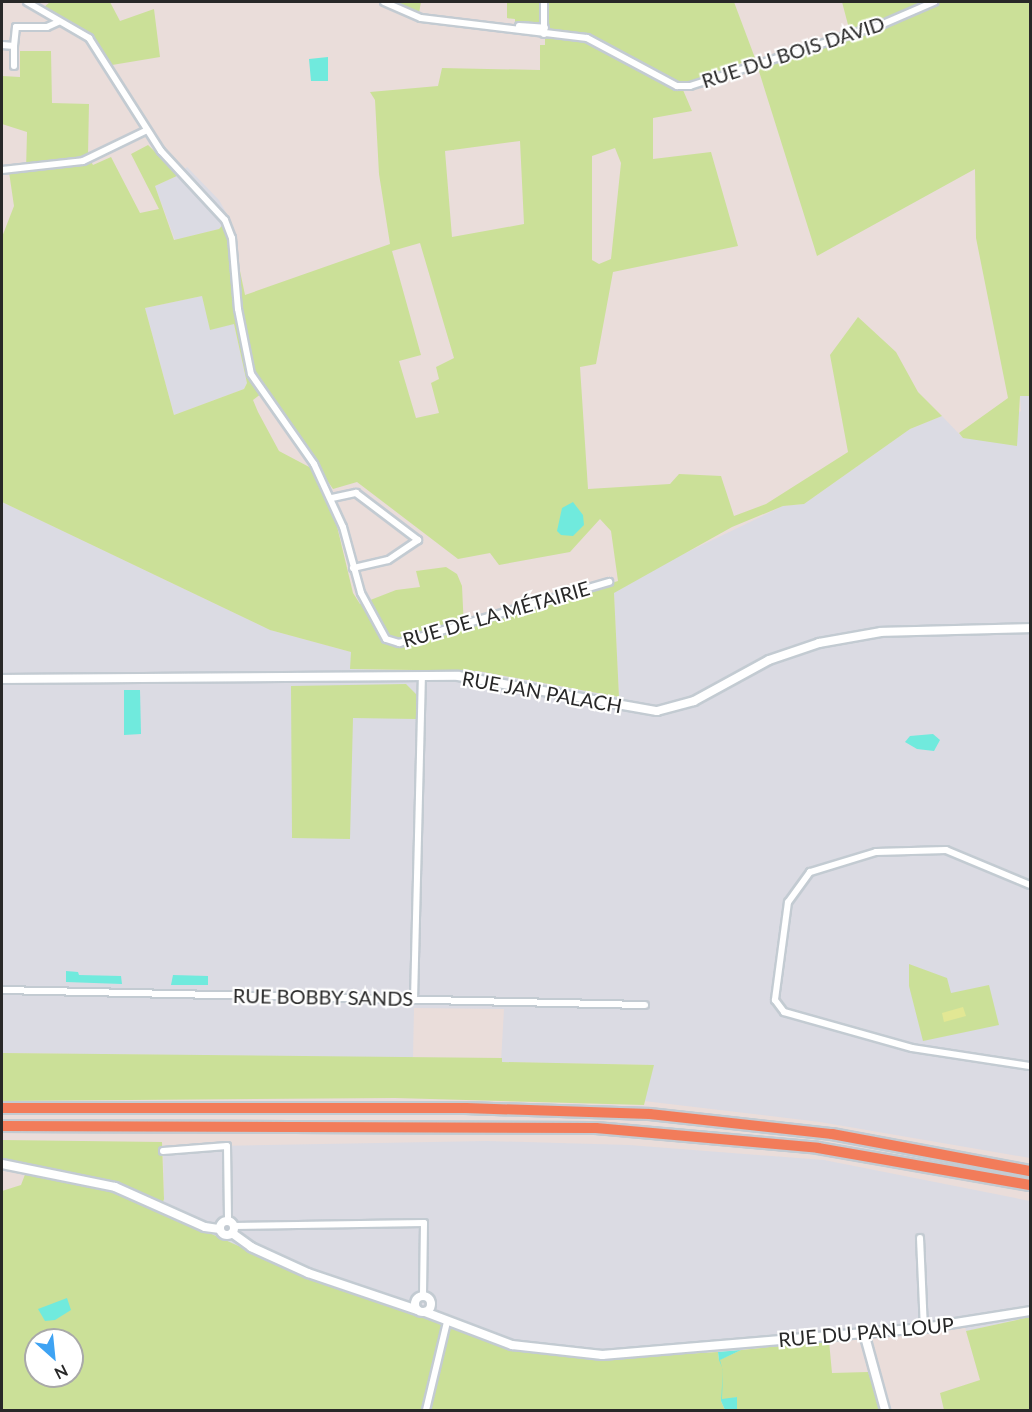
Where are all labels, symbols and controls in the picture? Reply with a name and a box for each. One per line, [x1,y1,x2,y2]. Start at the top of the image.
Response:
street label: RUE DU BOIS DAVID [698,11,888,93]
street label: RUE DE LA MÉTAIRIE [399,576,593,652]
street label: RUE JAN PALACH [460,666,624,718]
street label: RUE BOBBY SANDS [232,983,414,1011]
street label: RUE DU PAN LOUP [777,1312,955,1352]
north arrow [24,1328,84,1388]
text: N [52,1361,71,1384]

